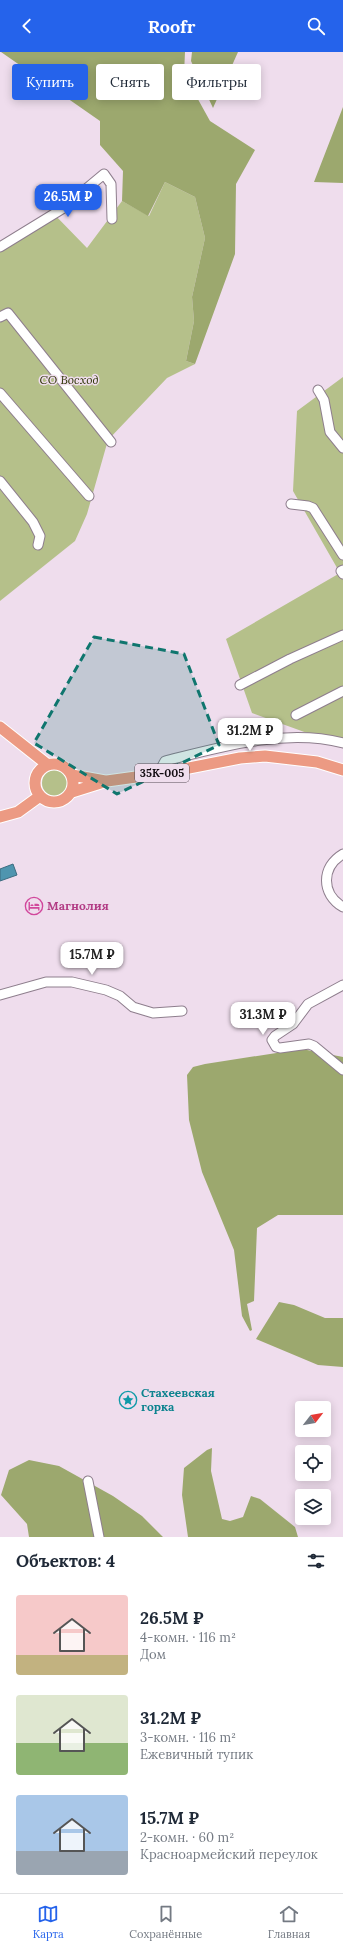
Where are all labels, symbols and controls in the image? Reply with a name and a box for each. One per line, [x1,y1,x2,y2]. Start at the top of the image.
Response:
icon: back [16,15,38,37]
text: Roofr [148,15,195,38]
icon: search [305,15,327,37]
chip: Купить [12,64,88,100]
chip: Снять [96,64,164,100]
chip: Фильтры [172,64,261,100]
pin: 26.5M ₽ [31,184,105,218]
text: 26.5M ₽ [44,188,92,205]
park label: СО Восход [40,372,99,387]
pin: 31.2M ₽ [213,718,287,752]
text: 31.2M ₽ [227,722,273,739]
road number: 35К-005 [135,764,189,782]
hotel icon: Магнолия [24,896,44,916]
place label: Магнолия [47,898,109,913]
pin: 15.7M ₽ [55,942,129,976]
text: 15.7M ₽ [69,946,115,963]
pin: 31.3M ₽ [226,1002,300,1036]
text: 31.3M ₽ [240,1006,286,1023]
place label: Стахеевская горка [141,1385,215,1414]
place icon: Стахеевская горка [118,1390,138,1410]
north arrow [295,1401,331,1437]
map controls [295,1401,331,1525]
button: locate [295,1445,331,1481]
button: layers [295,1489,331,1525]
text: Объектов: 4 [16,1550,115,1572]
icon: filters [305,1550,327,1572]
text: 26.5M ₽ [140,1607,204,1629]
icon: home [48,1611,96,1659]
text: 4-комн. · 116 m² [140,1629,236,1646]
text: Дом [140,1646,166,1663]
text: 31.2M ₽ [140,1707,201,1729]
icon: home [48,1711,96,1759]
text: 3-комн. · 116 m² [140,1729,236,1746]
text: Ежевичный тупик [140,1746,253,1763]
text: 15.7M ₽ [140,1807,199,1829]
icon: home [48,1811,96,1859]
text: 2-комн. · 60 m² [140,1829,234,1846]
text: Красноармейский переулок [140,1846,318,1863]
tab: Карта [33,1903,64,1941]
tab: Сохранённые [129,1903,202,1941]
tab: Главная [268,1903,310,1941]

